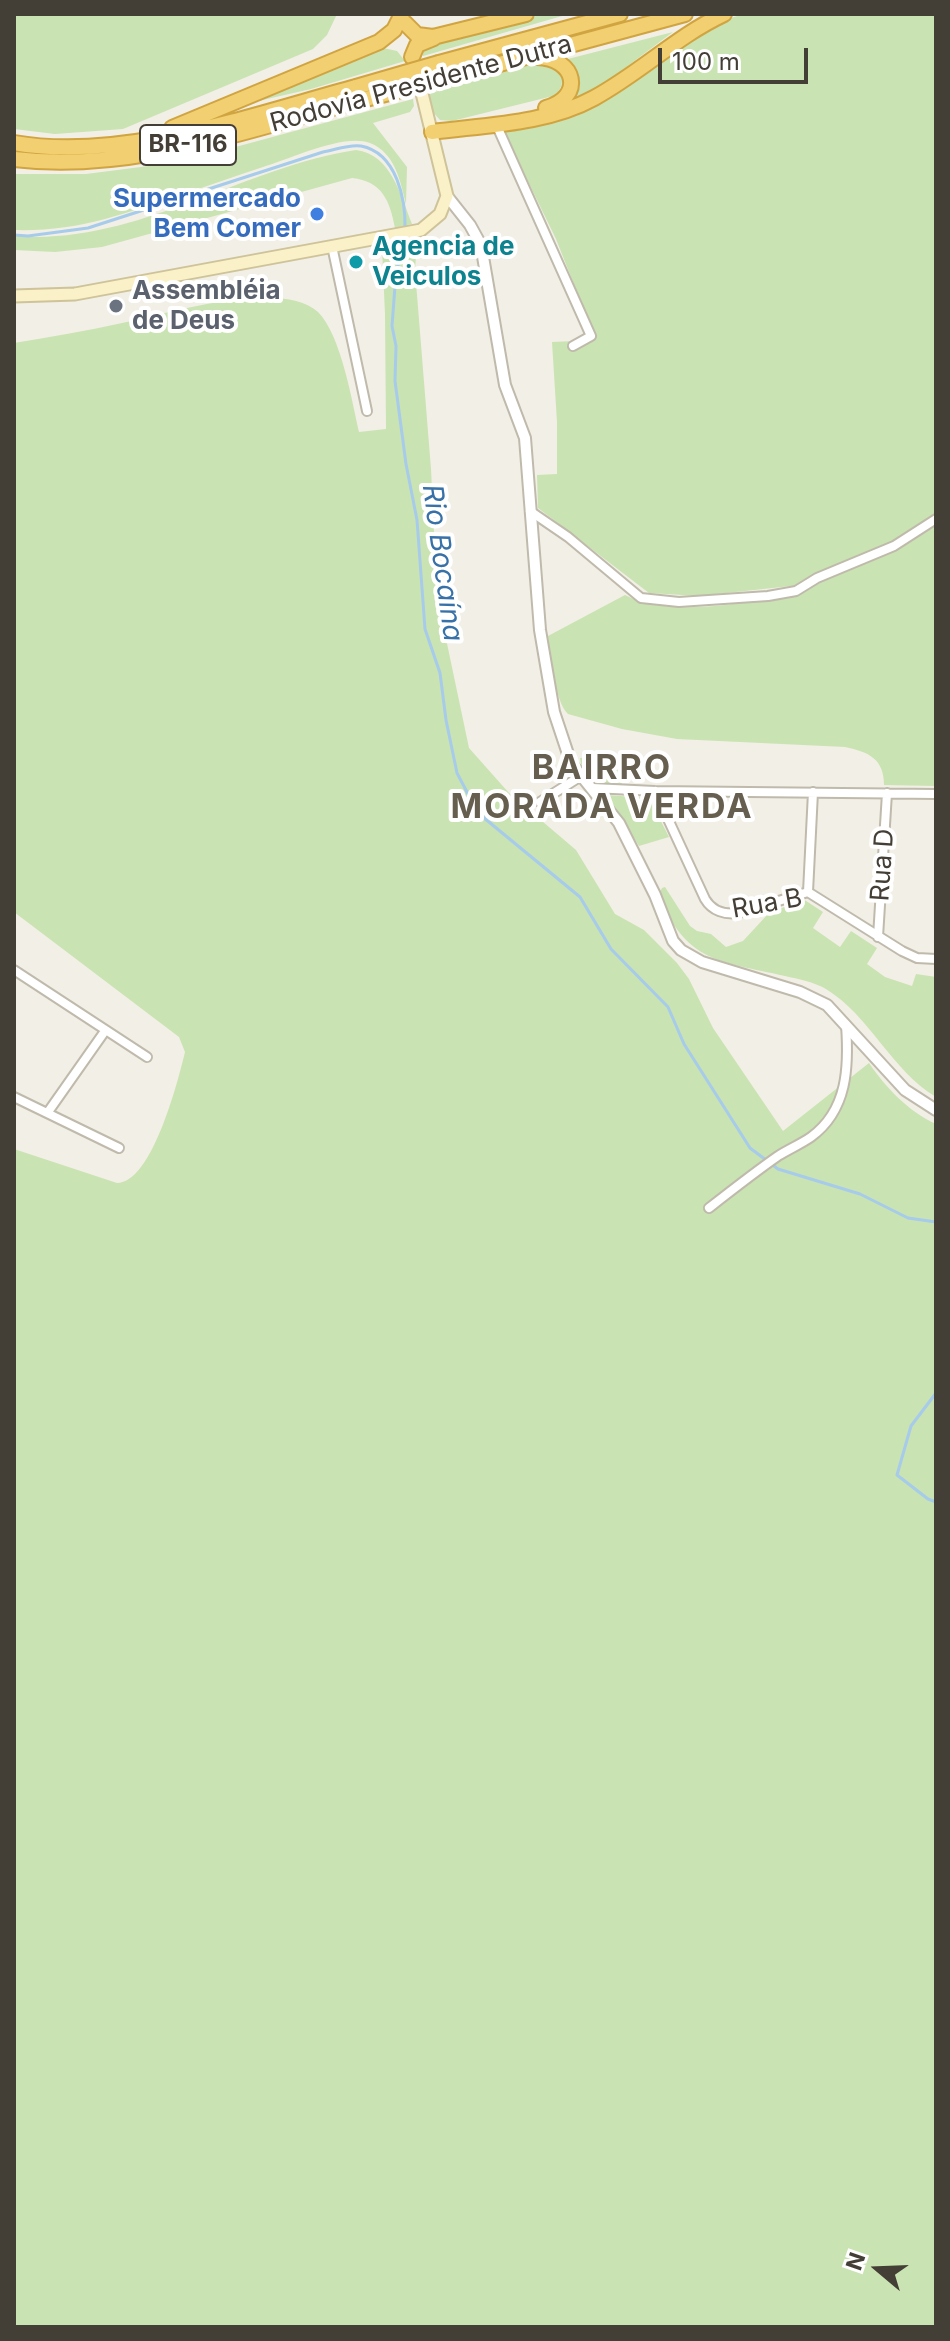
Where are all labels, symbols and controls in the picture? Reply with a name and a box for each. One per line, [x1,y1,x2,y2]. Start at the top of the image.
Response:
street label: Rodovia Presidente Dutra [267,29,575,139]
scale bar [662,32,812,82]
text: 100 m [672,47,740,76]
road number: BR-116 [140,125,236,165]
place label: Supermercado Bem Comer [113,183,301,244]
marker: Supermercado Bem Comer [308,205,326,223]
place label: Agencia de Veiculos [372,231,514,292]
marker: Agencia de Veiculos [347,253,365,271]
place label: Assembléia de Deus [132,275,281,336]
marker: Assembléia de Deus [107,297,125,315]
water label: Rio Bocaína [414,482,470,644]
district label: BAIRRO MORADA VERDA [450,749,754,828]
street label: Rua D [865,828,901,902]
street label: Rua B [729,882,805,926]
north arrow [838,2229,918,2309]
text: N [840,2249,870,2273]

